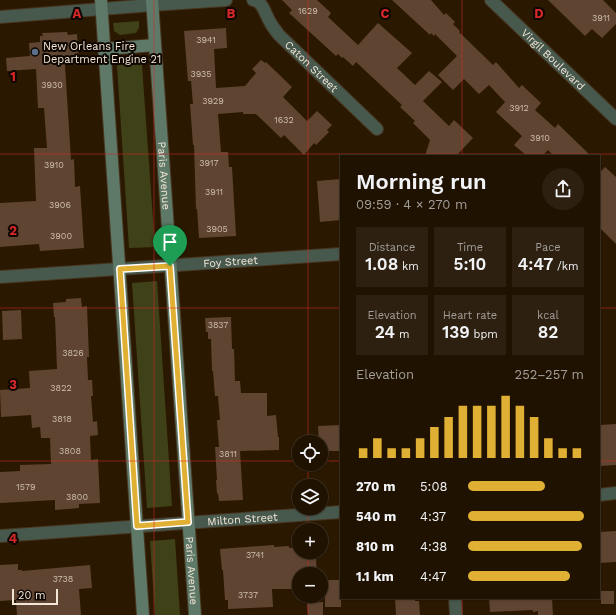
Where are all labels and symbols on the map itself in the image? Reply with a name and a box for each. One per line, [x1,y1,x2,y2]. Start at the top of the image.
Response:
text: A [73,6,82,21]
text: B [227,6,236,21]
house number: 1629 [298,6,318,16]
text: C [381,6,390,21]
text: D [534,6,544,21]
house number: 3911 [592,13,610,23]
street label: Virgil Boulevard [519,26,588,93]
house number: 3941 [196,35,216,45]
street label: Caton Street [282,38,341,95]
place label: New Orleans Fire Department Engine 21 [43,40,161,66]
marker: New Orleans Fire Department Engine 21 [30,47,40,57]
text: 1 [10,69,16,84]
house number: 3935 [190,69,212,79]
house number: 3930 [41,80,63,90]
house number: 3929 [202,96,224,106]
house number: 3912 [509,103,529,113]
house number: 1632 [274,115,294,125]
house number: 3910 [530,133,550,143]
street label: Paris Avenue [155,141,173,210]
house number: 3917 [199,158,219,168]
house number: 3910 [44,160,64,170]
house number: 3911 [205,187,223,197]
house number: 3906 [49,200,71,210]
text: 2 [9,223,17,238]
house number: 3905 [206,224,228,234]
pin [153,225,187,266]
house number: 3900 [50,231,72,241]
street label: Foy Street [203,253,259,270]
house number: 3837 [208,320,228,330]
house number: 3826 [62,348,84,358]
text: 3 [9,377,17,392]
house number: 3822 [50,383,72,393]
house number: 3818 [52,414,72,424]
house number: 3808 [59,446,81,456]
house number: 3811 [219,449,237,459]
house number: 1579 [16,482,36,492]
house number: 3800 [66,492,88,502]
street label: Milton Street [207,510,278,528]
text: 4 [9,531,18,546]
street label: Paris Avenue [183,536,201,605]
house number: 3741 [246,550,264,560]
house number: 3738 [53,574,73,584]
scale bar [12,587,58,606]
house number: 3737 [238,590,258,600]

